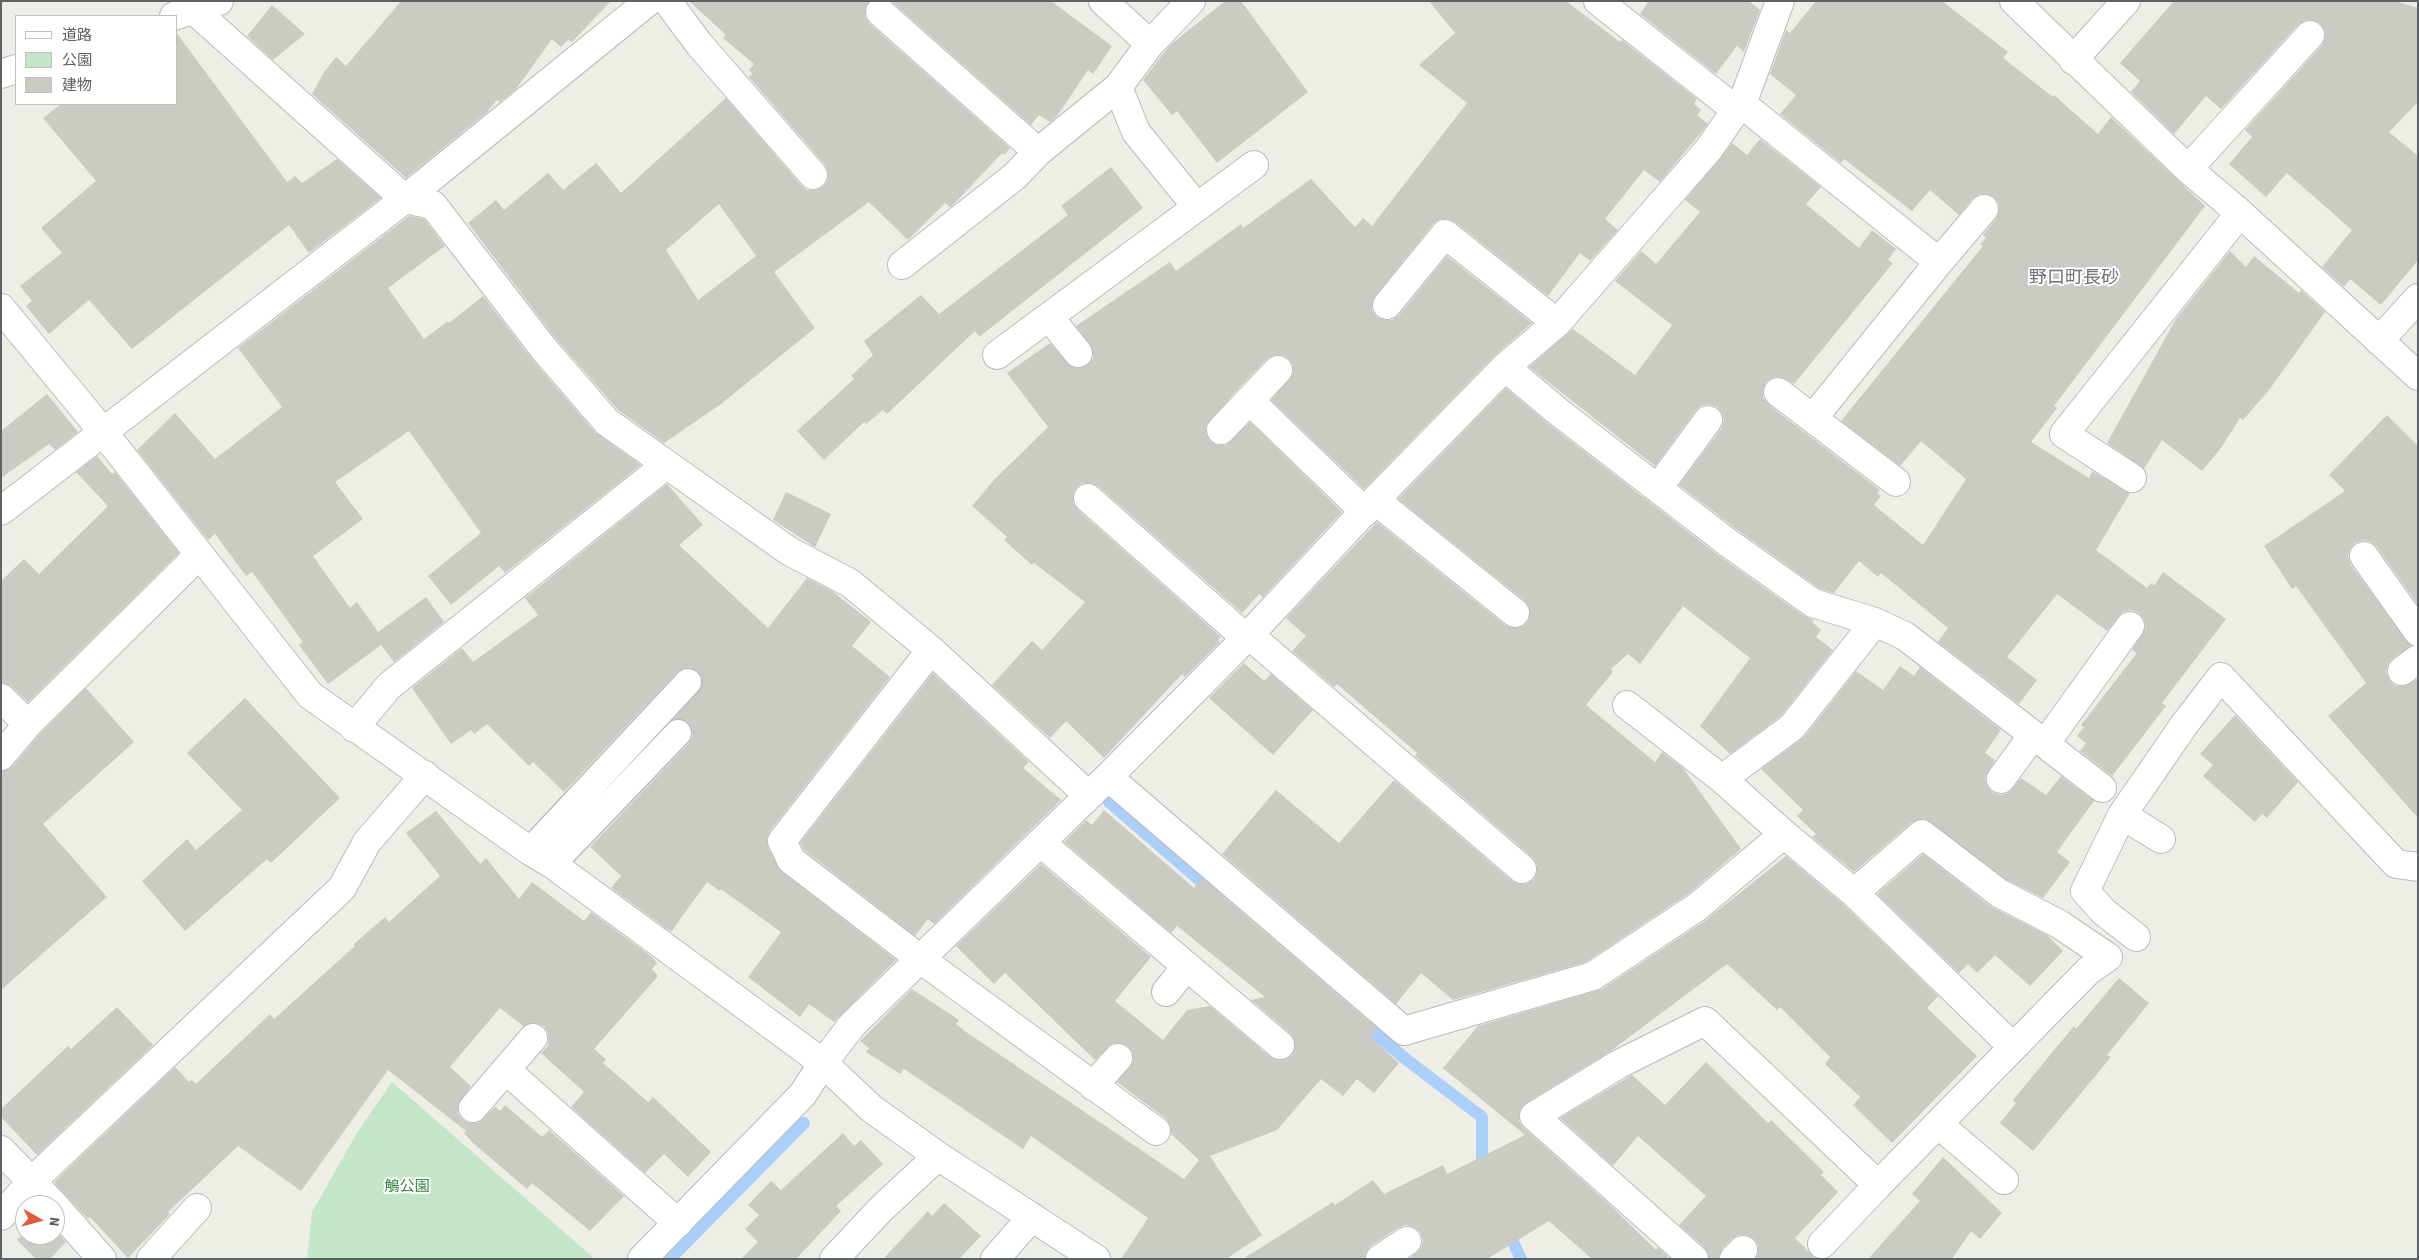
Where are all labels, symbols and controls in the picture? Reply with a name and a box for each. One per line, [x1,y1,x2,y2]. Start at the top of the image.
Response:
legend [15,15,178,105]
text: 道路 [62,25,92,46]
text: 公園 [62,50,92,71]
text: 建物 [62,75,92,96]
district label: 野口町長砂 [2029,268,2119,290]
park label: 鵤公園 [385,1179,429,1197]
north arrow [15,1195,65,1245]
text: N [43,1216,64,1228]

